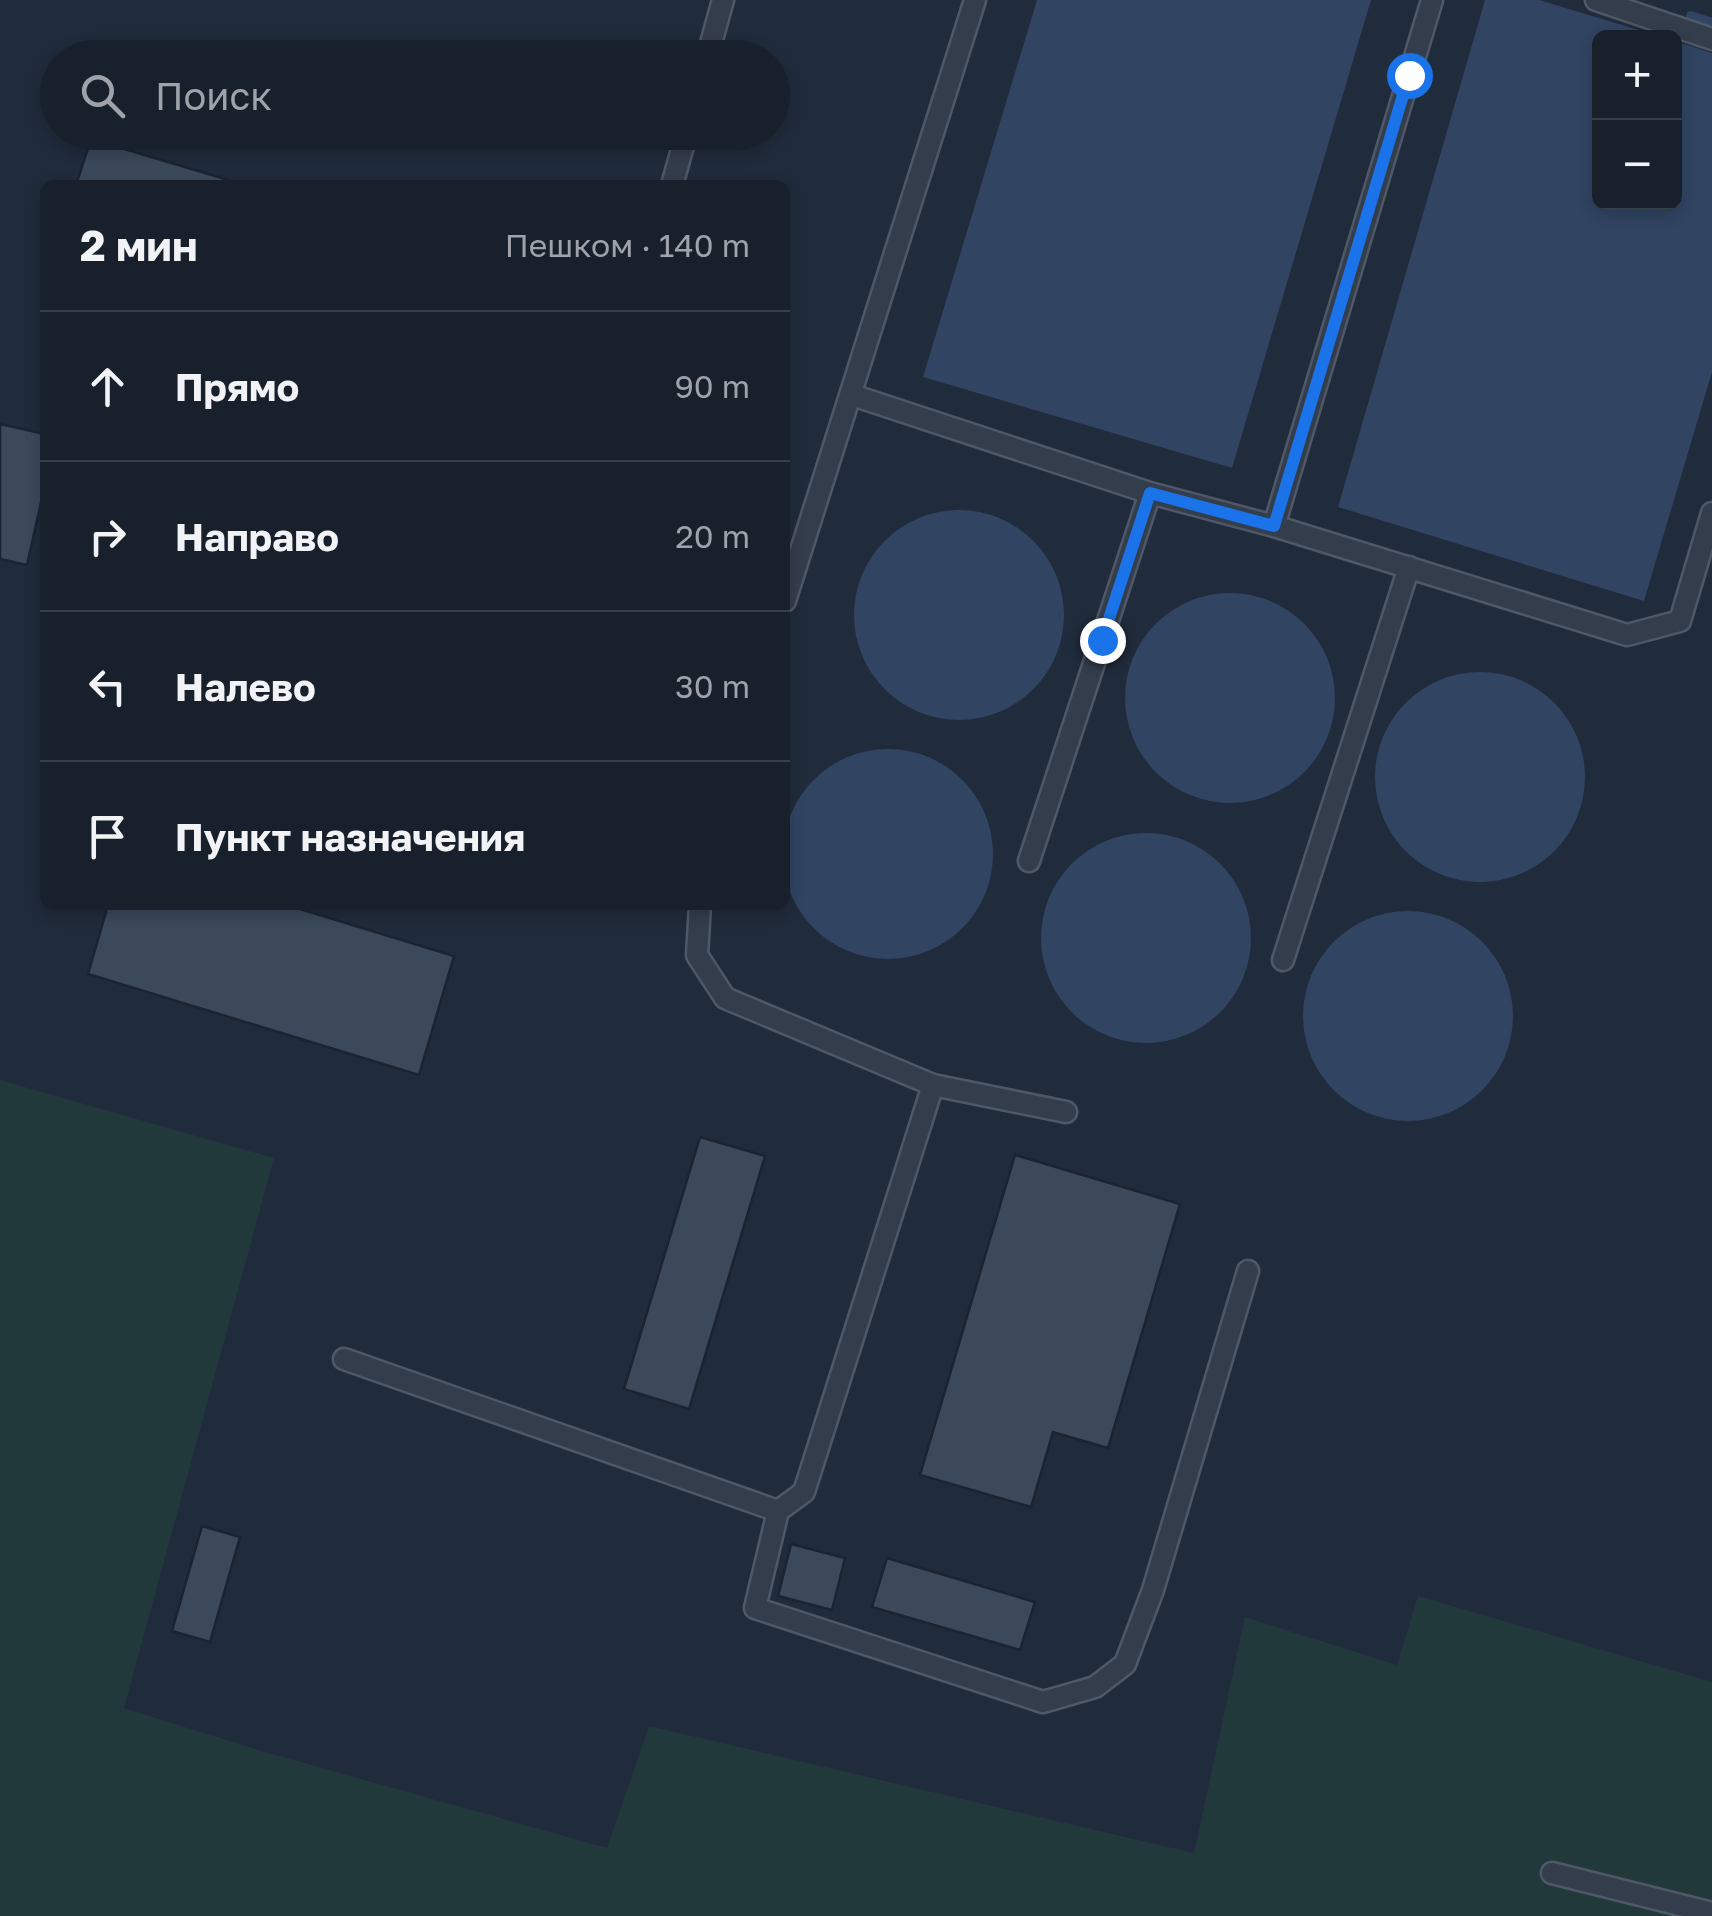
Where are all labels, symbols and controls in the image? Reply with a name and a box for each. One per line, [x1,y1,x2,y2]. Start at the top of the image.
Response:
map controls [1592,30,1682,210]
button: + [1592,30,1682,120]
search box [40,40,790,150]
route start [1387,53,1433,99]
icon: search [75,68,130,123]
text: Поиск [155,73,272,118]
button: − [1592,120,1682,210]
text: 2 мин [80,220,198,270]
text: Пешком · 140 m [505,226,750,264]
icon: ahead [80,359,135,414]
text: Прямо [175,364,299,409]
text: 90 m [674,367,750,405]
icon: right [80,509,135,564]
text: Направо [175,514,339,559]
text: 20 m [675,517,750,555]
route end [1080,618,1126,664]
icon: left [80,659,135,714]
text: Налево [175,664,316,709]
text: 30 m [675,667,750,705]
icon: arrive [80,809,135,864]
text: Пункт назначения [175,814,525,859]

